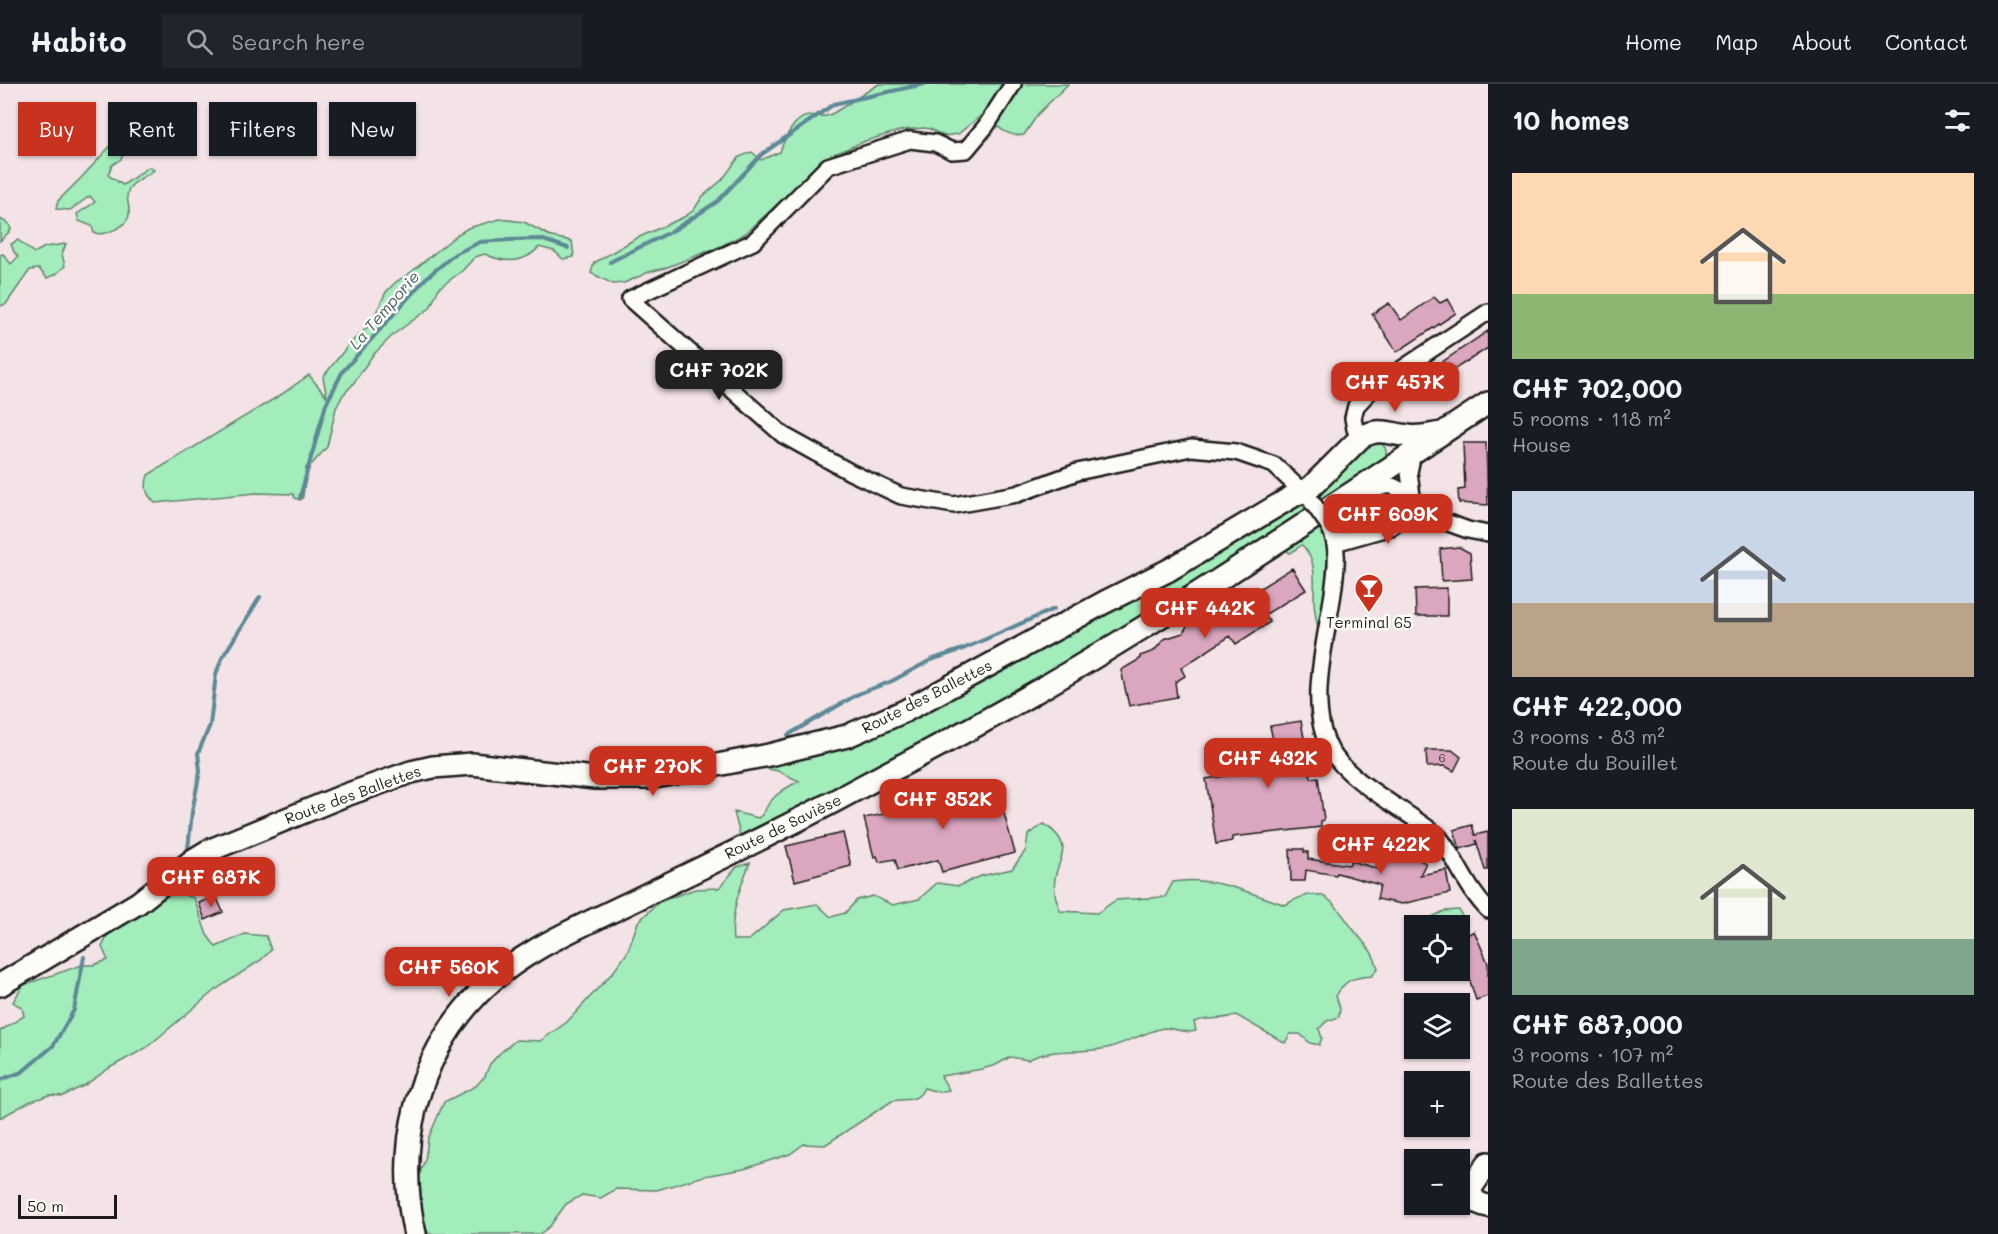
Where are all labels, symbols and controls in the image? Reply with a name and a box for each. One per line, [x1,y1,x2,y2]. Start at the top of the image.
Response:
search box [162,14,582,68]
text: Habito [30,23,126,59]
icon: search [183,25,216,58]
text: Search here [231,27,365,56]
text: Home [1625,28,1682,55]
text: Map [1715,28,1758,55]
text: About [1791,28,1852,55]
text: Contact [1885,28,1968,55]
chip: Buy [18,102,96,156]
chip: Rent [108,102,197,156]
chip: Filters [209,102,317,156]
chip: New [329,102,416,156]
text: 10 homes [1512,103,1630,137]
icon: filters [1941,104,1974,137]
icon: home [1689,212,1797,320]
water label: La Temporie [344,266,424,353]
pin: CHF 702K [657,350,781,401]
text: CHF 702K [669,356,769,382]
pin: CHF 457K [1333,362,1457,413]
text: CHF 457K [1345,368,1445,394]
text: CHF 702,000 [1512,371,1682,405]
text: 5 rooms · 118 m² [1512,405,1671,431]
text: House [1512,431,1571,457]
pin: CHF 609K [1326,494,1450,545]
text: CHF 609K [1337,500,1439,526]
icon: home [1689,530,1797,638]
bar icon: Terminal 65 [1353,572,1385,614]
pin: CHF 442K [1143,588,1267,639]
text: CHF 442K [1155,594,1255,620]
place label: Terminal 65 [1326,612,1412,632]
street label: Route des Ballettes [858,655,995,738]
text: CHF 422,000 [1512,689,1682,723]
text: 3 rooms · 83 m² [1512,723,1665,749]
pin: CHF 432K [1206,738,1330,789]
text: CHF 432K [1218,744,1318,770]
pin: CHF 270K [591,746,715,797]
house number: 6 [1438,749,1446,765]
text: Route du Bouillet [1512,749,1678,775]
text: CHF 270K [603,752,703,778]
street label: Route des Ballettes [282,760,424,828]
pin: CHF 352K [881,779,1005,830]
text: CHF 352K [894,785,992,811]
street label: Route de Savièse [721,789,844,863]
pin: CHF 422K [1319,824,1443,875]
text: CHF 422K [1331,830,1431,856]
icon: home [1689,848,1797,956]
pin: CHF 687K [149,857,273,908]
text: CHF 687K [161,863,261,889]
map controls [1404,915,1470,1215]
button: locate [1404,915,1470,981]
pin: CHF 560K [387,947,511,998]
text: CHF 560K [399,953,499,979]
button: layers [1404,993,1470,1059]
text: CHF 687,000 [1512,1007,1683,1041]
text: 3 rooms · 107 m² [1512,1041,1673,1067]
text: Route des Ballettes [1512,1067,1703,1093]
button: + [1404,1071,1470,1137]
button: − [1404,1149,1470,1215]
scale bar [18,1192,117,1220]
text: 50 m [27,1195,64,1216]

